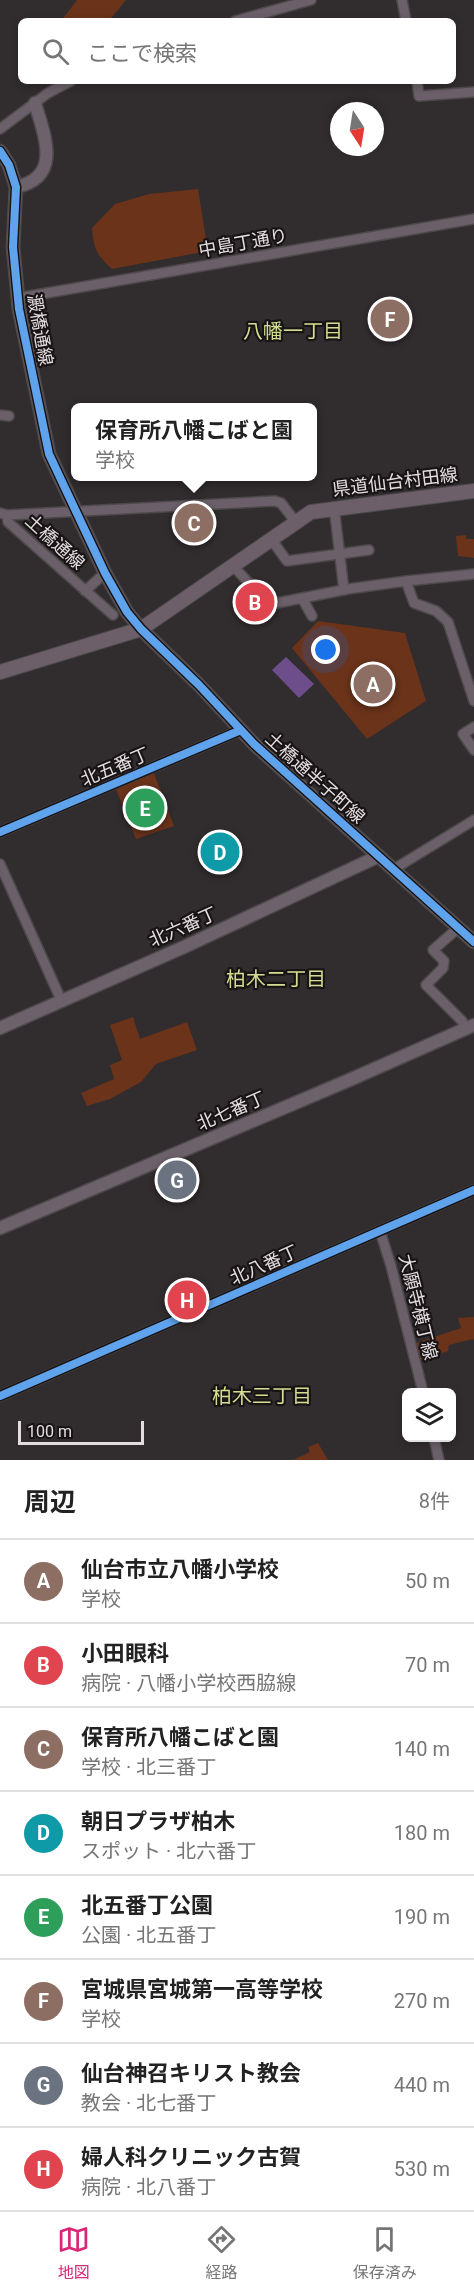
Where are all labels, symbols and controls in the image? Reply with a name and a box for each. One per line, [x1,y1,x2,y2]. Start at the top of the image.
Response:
search box [18,18,456,84]
icon: search [39,35,72,68]
text: ここで検索 [87,41,197,66]
north arrow [330,102,384,156]
street label: 中島丁通り [197,224,289,261]
street label: 澱橋通線 [24,293,57,367]
pin: F [370,296,410,342]
district label: 八幡一丁目 [243,319,343,343]
popup [71,403,317,481]
text: 保育所八幡こばと園 [95,418,293,443]
text: 学校 [95,448,135,472]
street label: 県道仙台村田線 [331,463,459,500]
pin: C [174,500,214,546]
street label: 土橋通線 [22,510,89,574]
pin: B [236,580,274,624]
your location [311,635,340,664]
pin: A [354,662,392,706]
street label: 土橋通半子町線 [261,728,369,828]
street label: 北五番丁 [78,743,152,790]
pin: E [126,786,164,830]
pin: D [200,830,240,874]
street label: 北六番丁 [146,902,220,951]
district label: 柏木二丁目 [226,967,326,991]
street label: 北七番丁 [194,1087,268,1134]
pin: G [158,1158,196,1202]
street label: 北八番丁 [227,1240,301,1289]
street label: 大願寺横丁線 [395,1252,442,1362]
pin: H [168,1278,207,1322]
district label: 柏木三丁目 [212,1384,312,1408]
map controls [402,1388,456,1442]
button: layers [402,1388,456,1442]
scale bar [18,1418,144,1446]
text: 100 m [27,1422,72,1441]
text: 周辺 [24,1487,76,1517]
text: 8件 [419,1489,450,1513]
text: 仙台市立八幡小学校 [81,1557,279,1582]
text: A [37,1569,50,1593]
text: 50 m [405,1569,450,1593]
text: 学校 [81,1587,121,1611]
text: 小田眼科 [81,1641,169,1666]
text: B [37,1653,50,1677]
text: 70 m [405,1653,450,1677]
text: 病院 · 八幡小学校西脇線 [81,1671,296,1695]
text: 保育所八幡こばと園 [81,1725,279,1750]
text: C [37,1737,50,1761]
text: 140 m [394,1737,450,1761]
text: 学校 · 北三番丁 [81,1755,216,1779]
text: 朝日プラザ柏木 [81,1809,235,1834]
text: D [37,1821,50,1845]
text: 180 m [394,1821,450,1845]
text: スポット · 北六番丁 [81,1839,256,1863]
text: 北五番丁公園 [81,1893,213,1918]
text: E [38,1905,49,1929]
text: 190 m [394,1905,450,1929]
text: 公園 · 北五番丁 [81,1923,216,1947]
text: 宮城県宮城第一高等学校 [81,1977,323,2002]
text: F [38,1989,49,2013]
text: 270 m [394,1989,450,2013]
text: 学校 [81,2007,121,2031]
text: 仙台神召キリスト教会 [81,2061,301,2086]
text: G [37,2073,50,2097]
text: 440 m [394,2073,450,2097]
text: 教会 · 北七番丁 [81,2091,216,2115]
text: 婦人科クリニック古賀 [81,2145,301,2170]
text: H [36,2157,51,2181]
text: 530 m [394,2157,450,2181]
text: 病院 · 北八番丁 [81,2175,216,2199]
tab: 地図 [57,2223,90,2283]
tab: 経路 [205,2223,238,2283]
tab: 保存済み [353,2223,417,2283]

